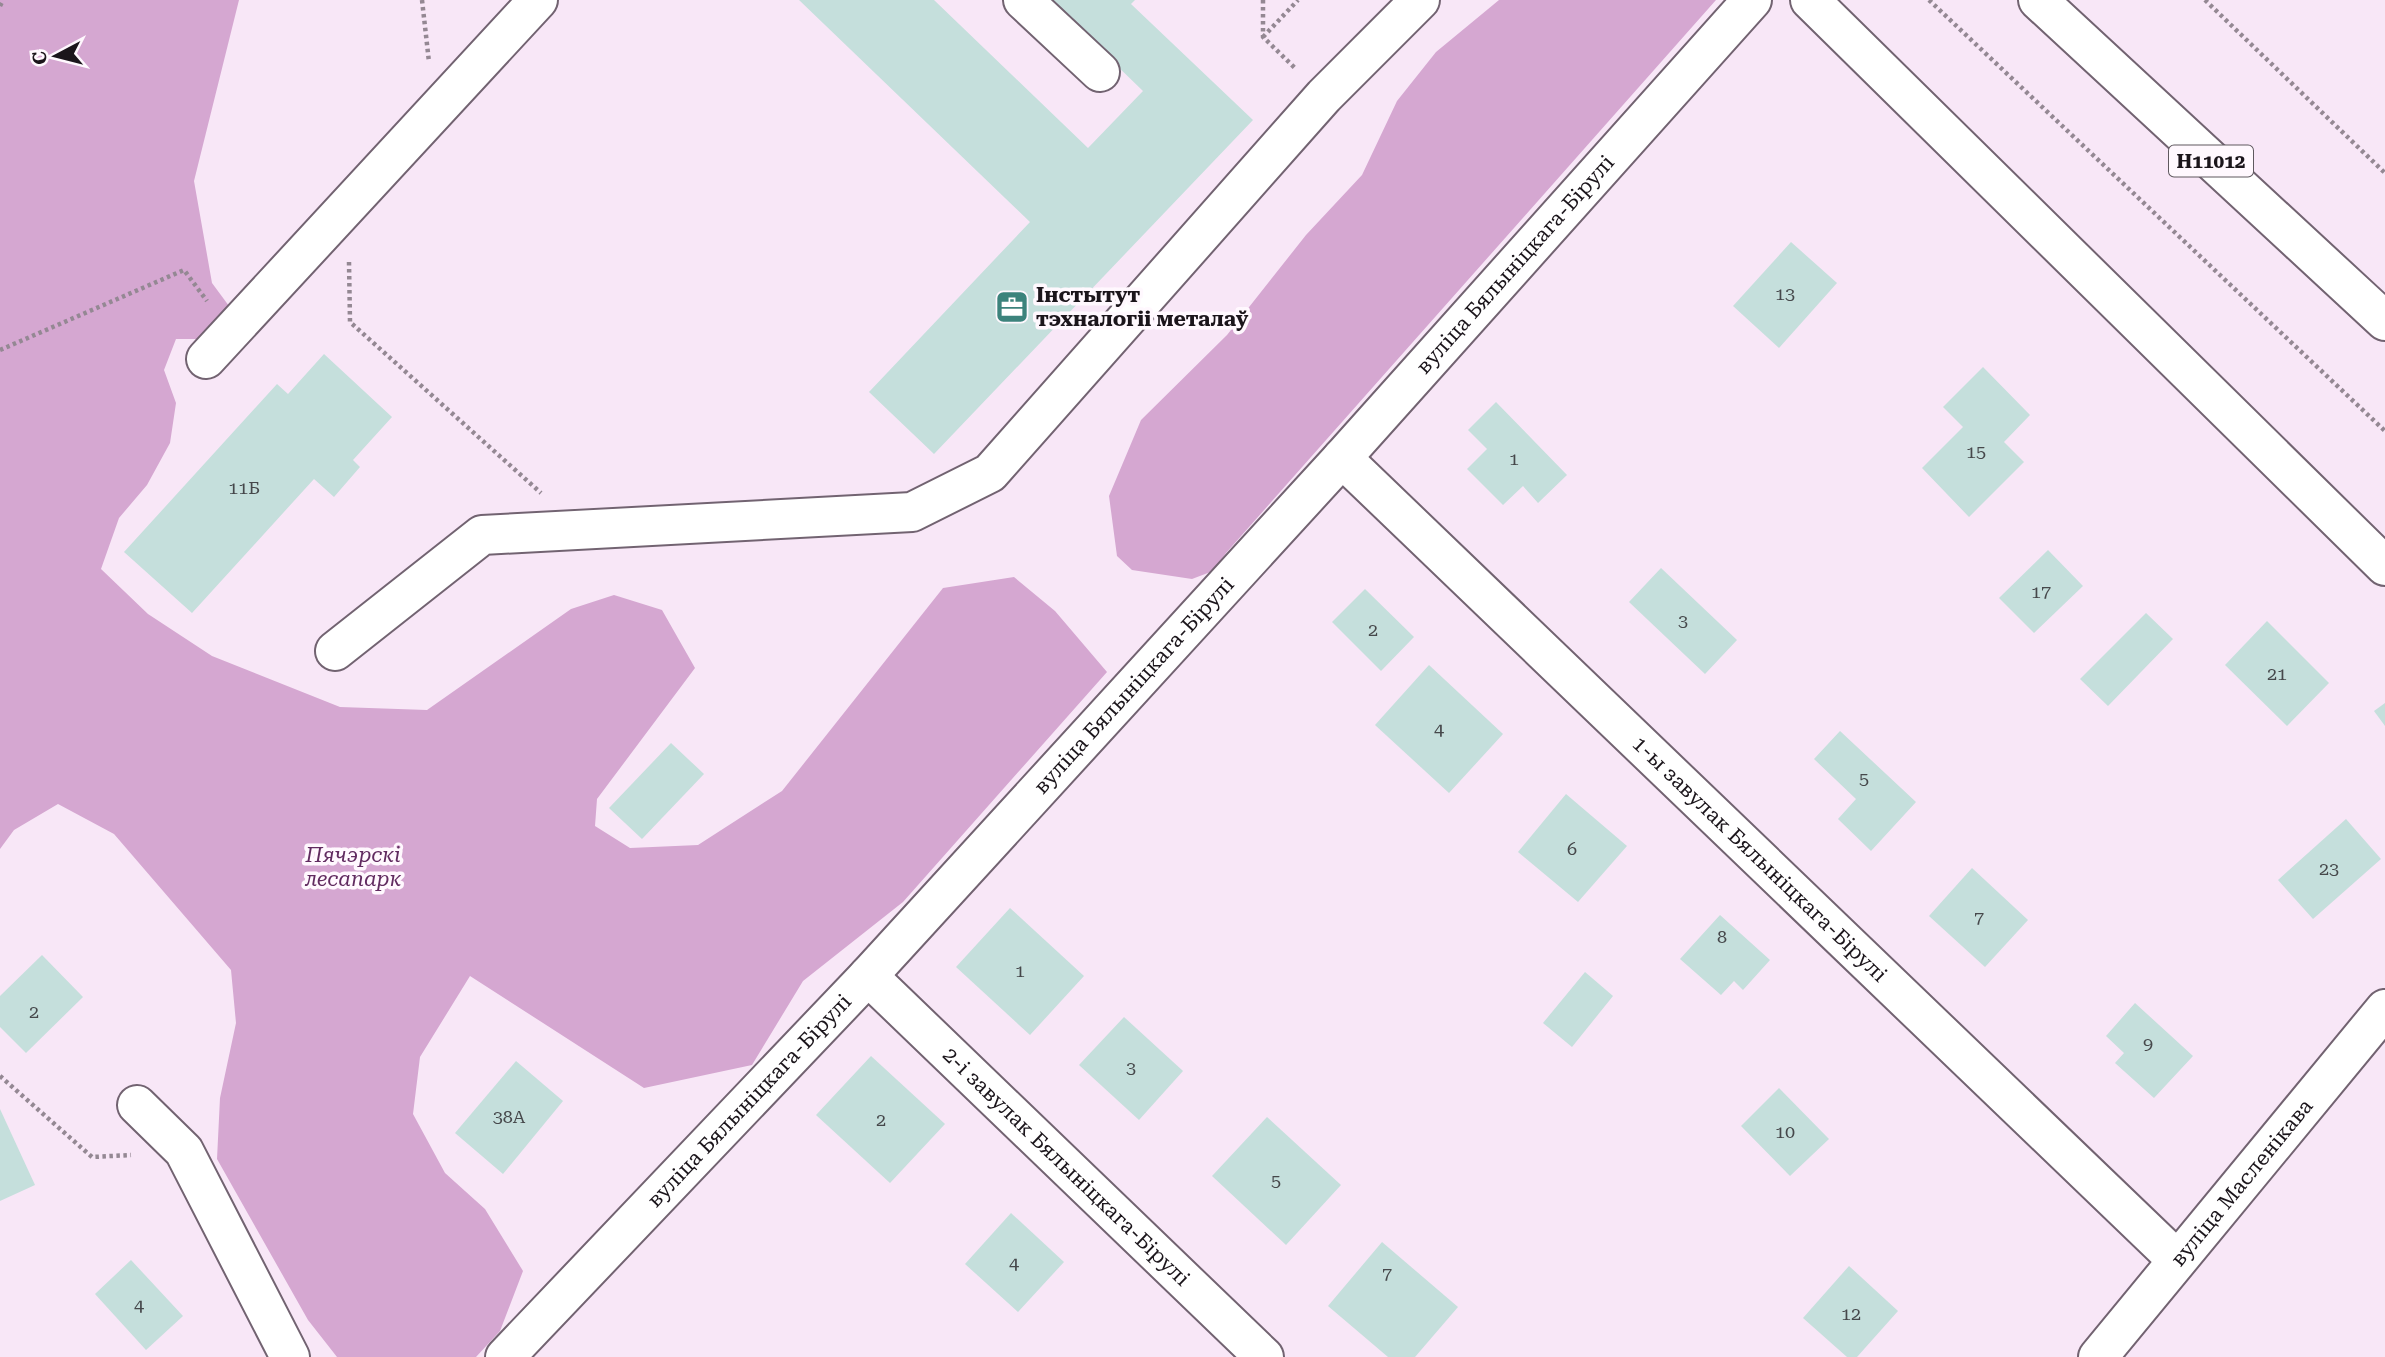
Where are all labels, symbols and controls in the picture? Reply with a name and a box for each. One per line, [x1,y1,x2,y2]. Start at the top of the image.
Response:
north arrow [21,21,91,91]
text: С [27,50,52,66]
road number: Н11012 [2169,146,2253,176]
street label: вуліца Бялыніцкага-Бірулі [1411,150,1619,379]
place label: Інстытут тэхналогіі металаў [1036,283,1249,331]
house number: 13 [1775,283,1795,304]
office icon: Інстытут тэхналогіі металаў [993,288,1031,326]
house number: 15 [1966,441,1986,462]
house number: 1 [1509,448,1519,469]
house number: 11Б [228,477,260,498]
street label: вуліца Бялыніцкага-Бірулі [1029,572,1239,799]
house number: 17 [2031,581,2051,602]
house number: 3 [1678,610,1688,631]
house number: 2 [1368,619,1378,640]
house number: 21 [2267,663,2287,684]
house number: 4 [1434,718,1444,739]
street label: 1-ы завулак Бялыніцкага-Бірулі [1627,731,1892,987]
house number: 5 [1859,768,1869,789]
house number: 6 [1567,838,1577,859]
park label: Пячэрскі лесапарк [304,843,401,891]
house number: 23 [2319,858,2339,879]
house number: 7 [1974,907,1984,928]
house number: 8 [1717,926,1727,947]
house number: 1 [1015,960,1025,981]
street label: вуліца Бялыніцкага-Бірулі [642,989,856,1212]
house number: 2 [29,1001,39,1022]
house number: 9 [2143,1033,2153,1054]
street label: 2-і завулак Бялыніцкага-Бірулі [938,1043,1195,1291]
house number: 3 [1126,1057,1136,1078]
street label: вуліца Масленікава [2166,1094,2318,1271]
house number: 38А [493,1106,526,1127]
house number: 2 [876,1109,886,1130]
house number: 10 [1775,1121,1795,1142]
house number: 5 [1271,1170,1281,1191]
house number: 4 [1009,1252,1019,1273]
house number: 7 [1382,1263,1392,1284]
house number: 4 [134,1294,144,1315]
house number: 12 [1841,1303,1861,1324]

